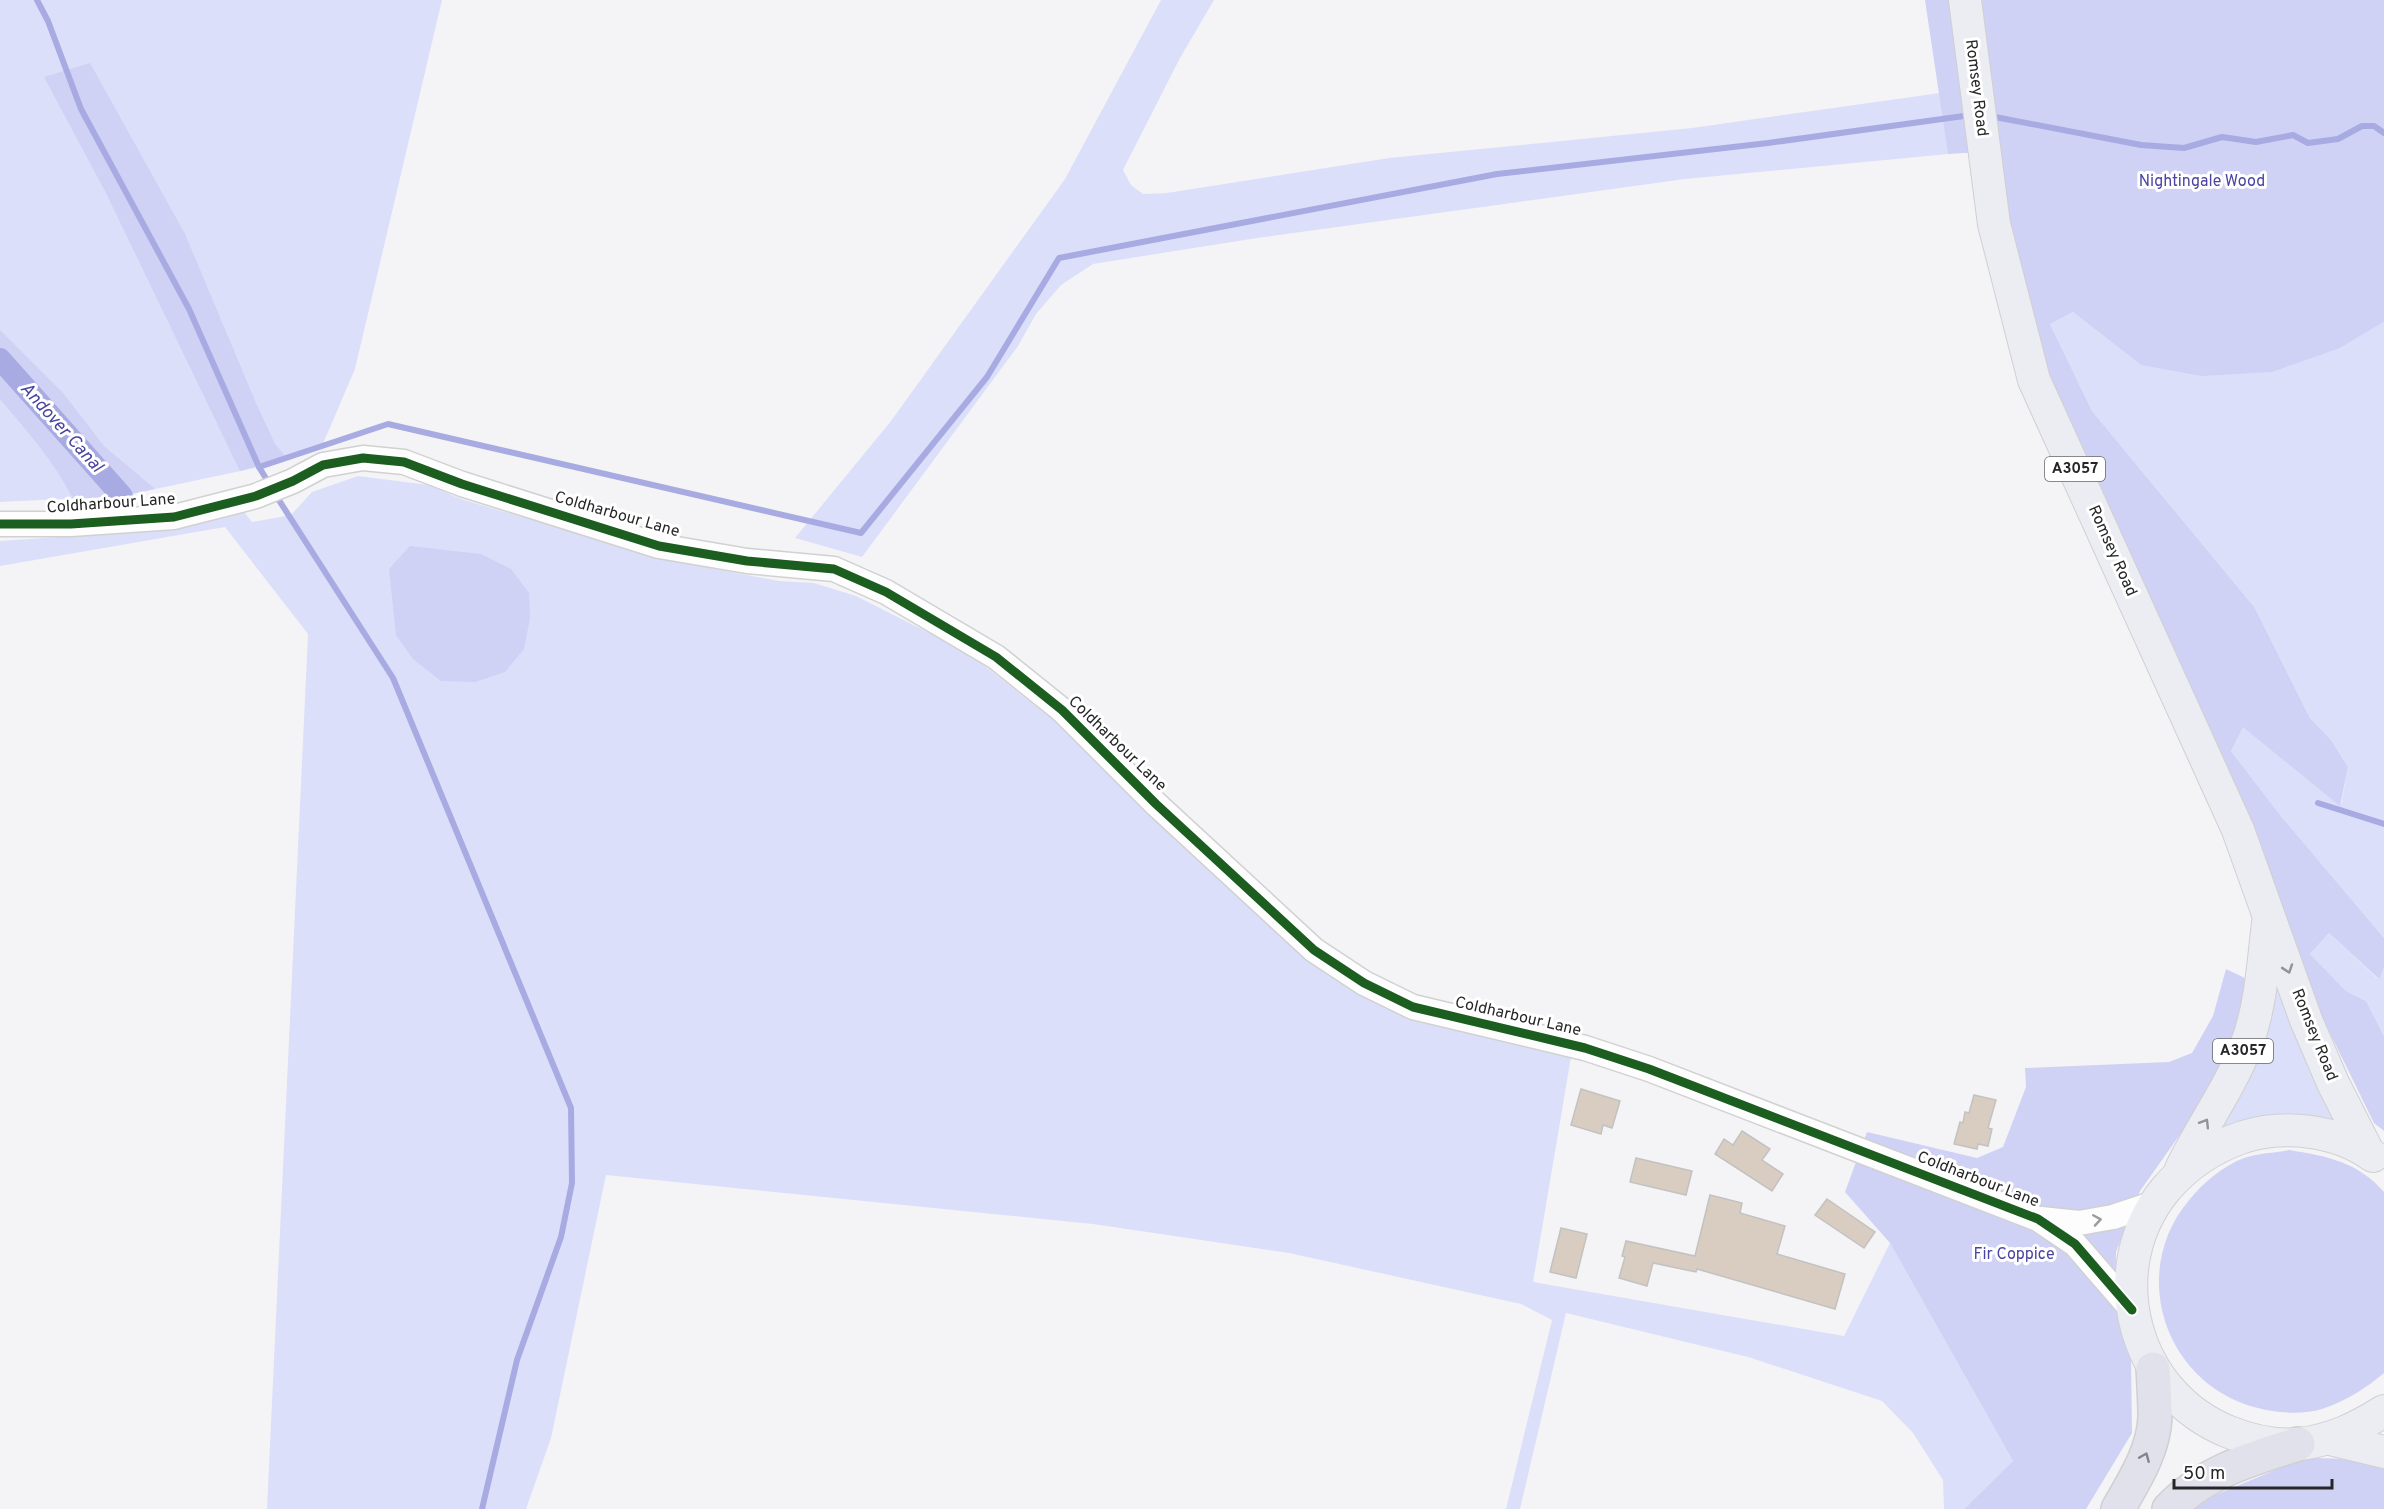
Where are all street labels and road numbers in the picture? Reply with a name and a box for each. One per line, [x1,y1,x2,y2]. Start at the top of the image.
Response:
street label: Romsey Road [1960,38,1992,138]
road number: A3057 [2045,457,2105,481]
street label: Coldharbour Lane [552,488,682,542]
street label: Coldharbour Lane [46,490,176,518]
street label: Romsey Road [2083,502,2141,600]
street label: Coldharbour Lane [1064,692,1170,796]
street label: Romsey Road [2286,986,2342,1084]
street label: Coldharbour Lane [1453,993,1583,1041]
road number: A3057 [2213,1039,2273,1063]
street label: Coldharbour Lane [1914,1148,2042,1212]

